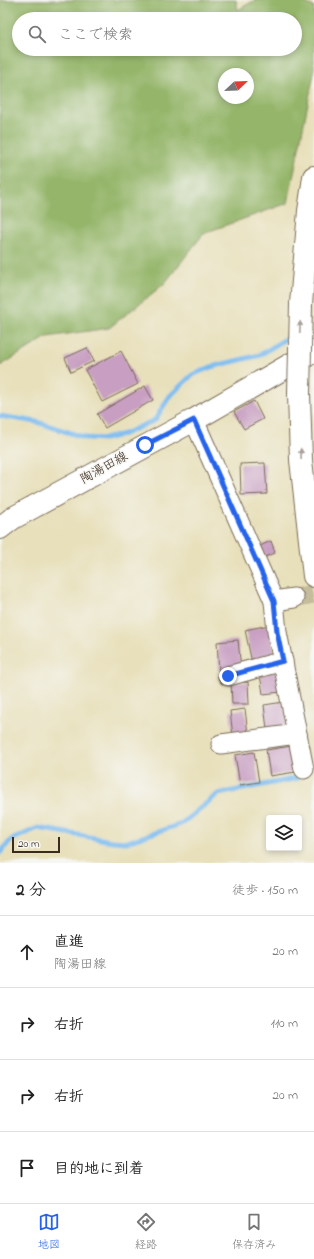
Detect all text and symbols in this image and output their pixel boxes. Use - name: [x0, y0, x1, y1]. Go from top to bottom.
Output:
- search box: [12, 12, 302, 56]
- icon: search: [26, 23, 48, 45]
- text: ここで検索: [58, 24, 133, 46]
- north arrow: [218, 68, 254, 104]
- one-way arrow: [297, 321, 304, 333]
- route start: [136, 436, 154, 454]
- street label: 陶湯田線: [77, 447, 132, 489]
- one-way arrow: [297, 448, 304, 460]
- route end: [219, 667, 237, 685]
- map controls: [266, 815, 302, 851]
- button: layers: [266, 815, 302, 851]
- scale bar: [12, 835, 60, 854]
- text: 20 m: [18, 836, 40, 852]
- text: 2 分: [16, 878, 46, 903]
- text: 徒歩 · 150 m: [232, 881, 298, 900]
- text: 直進: [54, 931, 84, 953]
- icon: ahead: [16, 941, 38, 963]
- text: 20 m: [273, 942, 298, 961]
- text: 陶湯田線: [54, 955, 106, 974]
- icon: right: [16, 1013, 38, 1035]
- text: 右折: [54, 1014, 84, 1036]
- text: 110 m: [271, 1014, 298, 1033]
- icon: right: [16, 1085, 38, 1107]
- text: 右折: [54, 1086, 84, 1108]
- text: 20 m: [273, 1086, 298, 1105]
- icon: arrive: [16, 1157, 38, 1179]
- text: 目的地に到着: [54, 1158, 144, 1180]
- tab: 地図: [38, 1211, 60, 1253]
- tab: 経路: [135, 1211, 157, 1253]
- tab: 保存済み: [232, 1211, 276, 1253]

